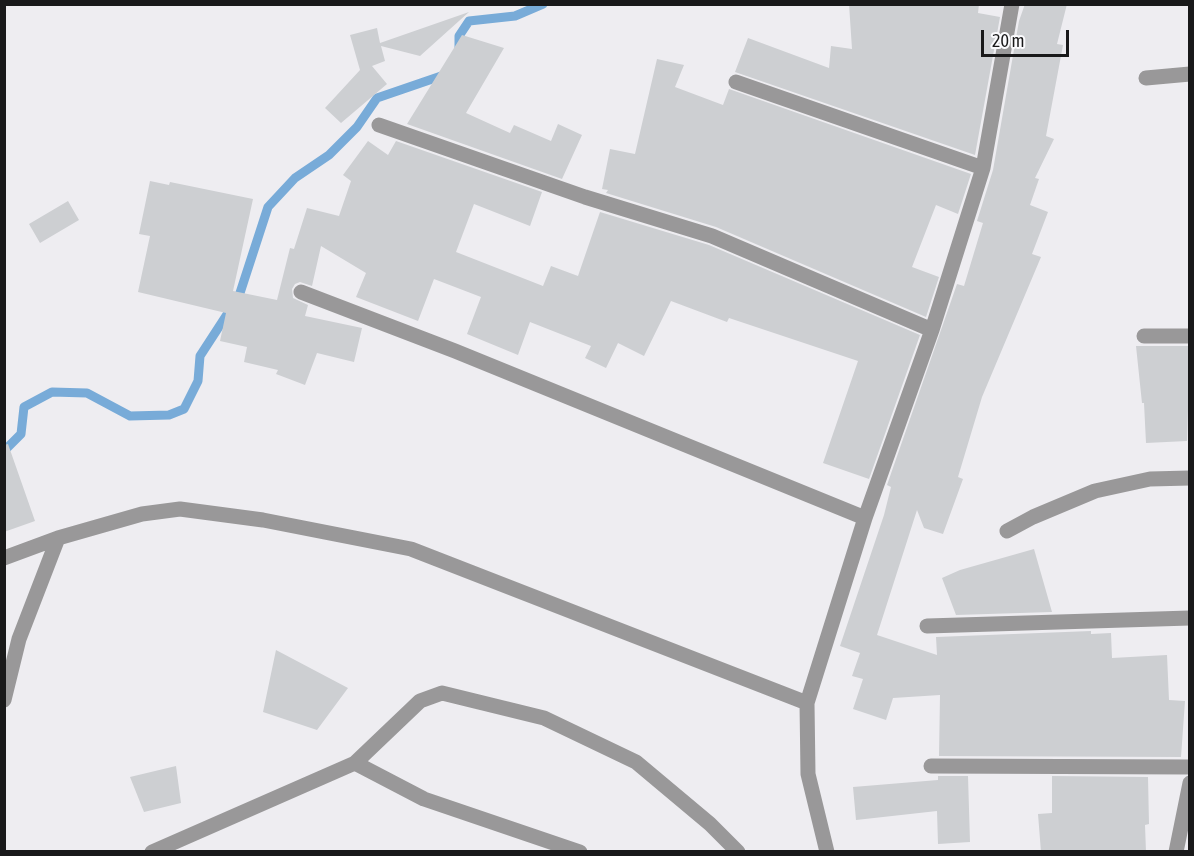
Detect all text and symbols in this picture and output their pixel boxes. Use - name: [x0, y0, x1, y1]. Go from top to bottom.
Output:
- scale bar: [984, 18, 1072, 56]
- text: 20 m: [992, 30, 1024, 51]

